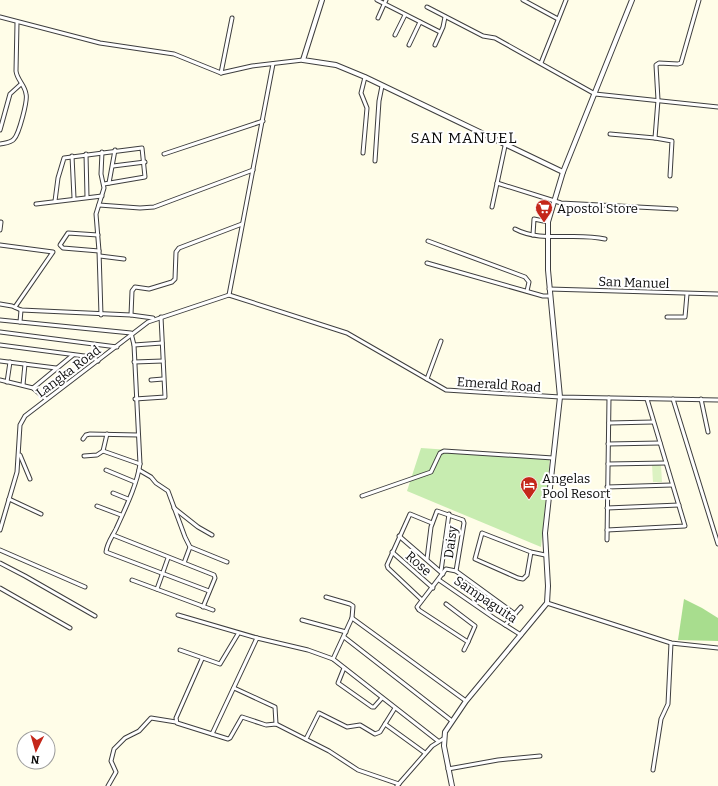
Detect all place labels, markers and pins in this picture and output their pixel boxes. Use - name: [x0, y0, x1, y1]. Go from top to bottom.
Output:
- supermarket icon: Apostol Store: [534, 198, 554, 223]
- place label: Apostol Store: [557, 201, 638, 216]
- place label: Angelas Pool Resort: [542, 471, 611, 501]
- hotel icon: Angelas Pool Resort: [519, 475, 539, 500]

